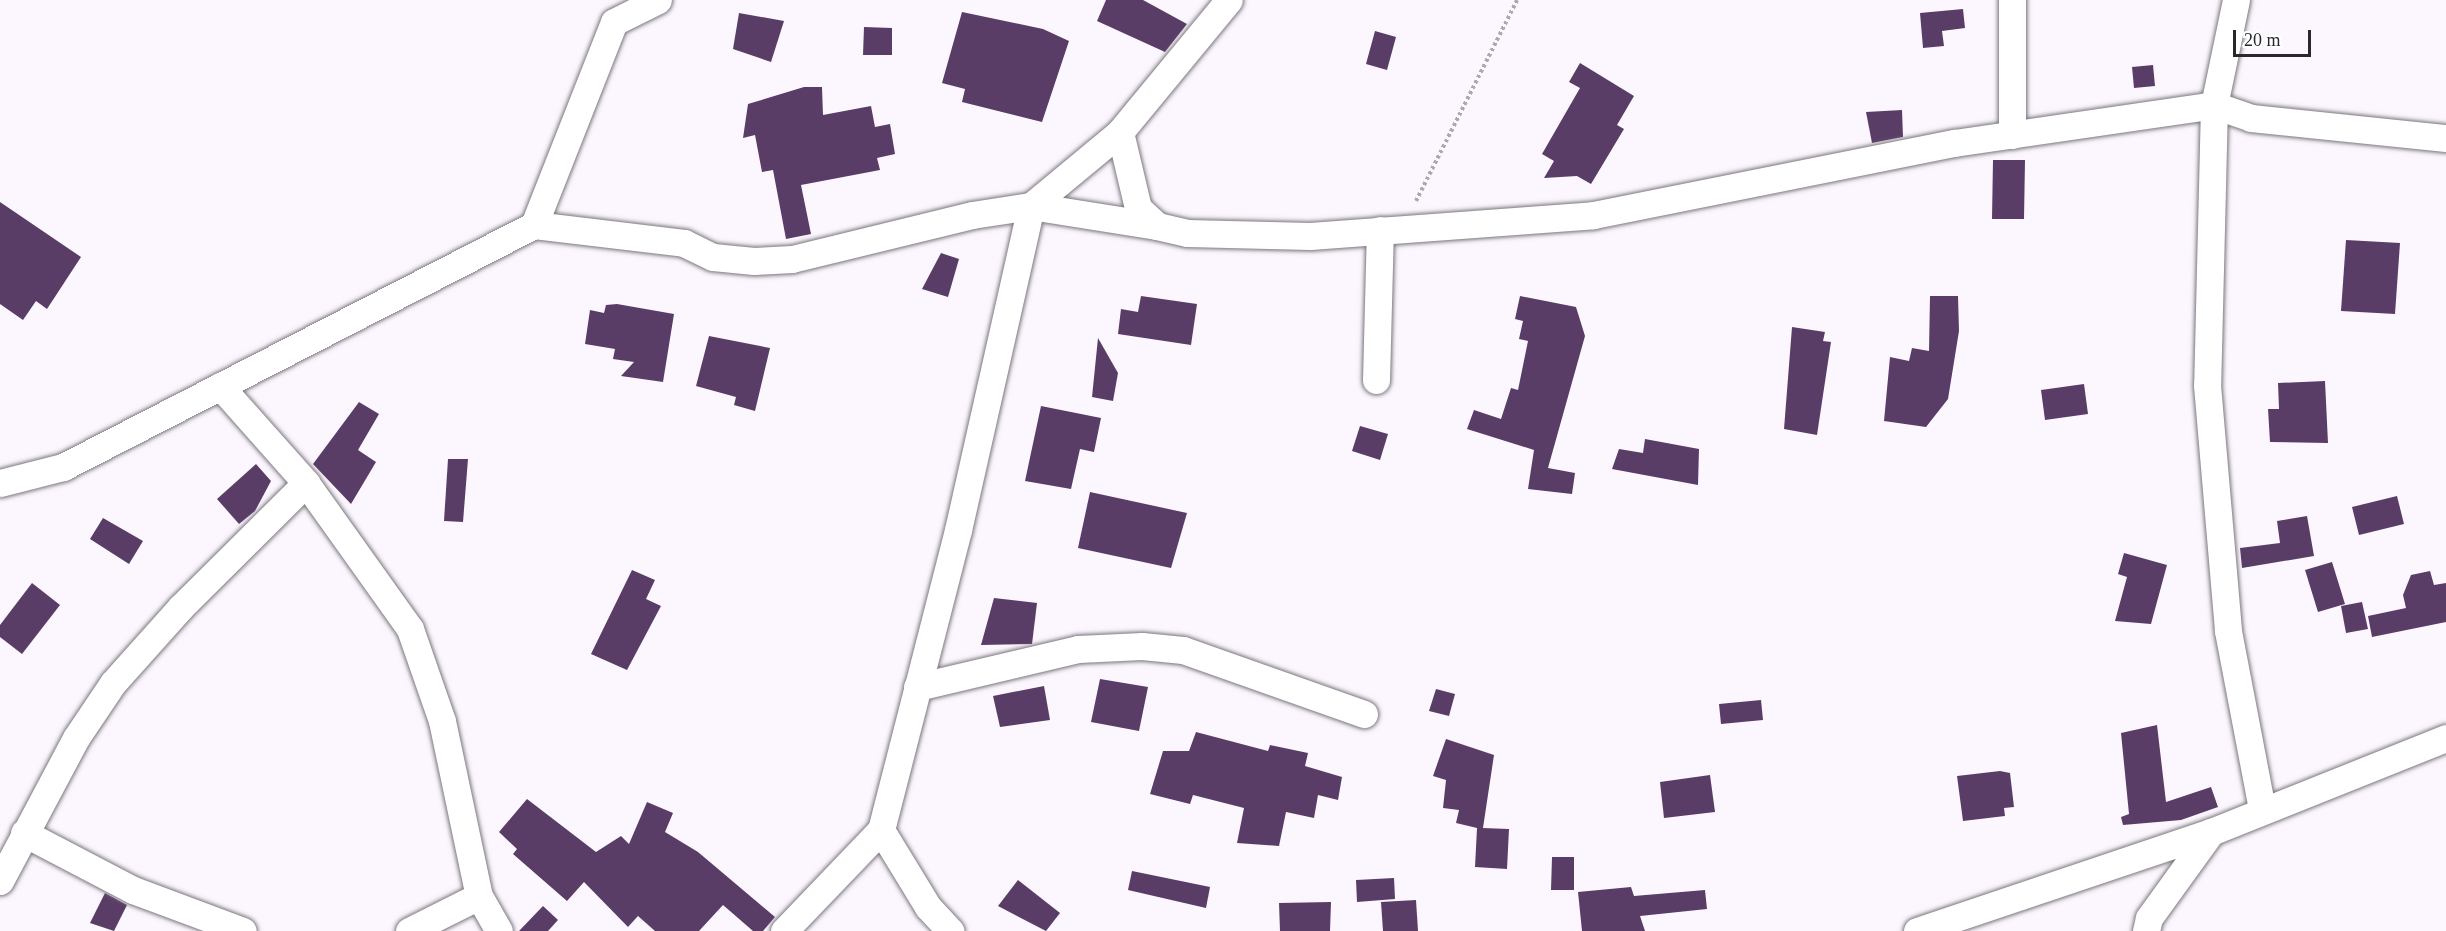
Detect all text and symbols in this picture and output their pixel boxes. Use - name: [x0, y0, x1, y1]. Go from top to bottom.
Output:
- scale bar: [2236, 18, 2314, 56]
- text: 20 m: [2244, 30, 2281, 50]

